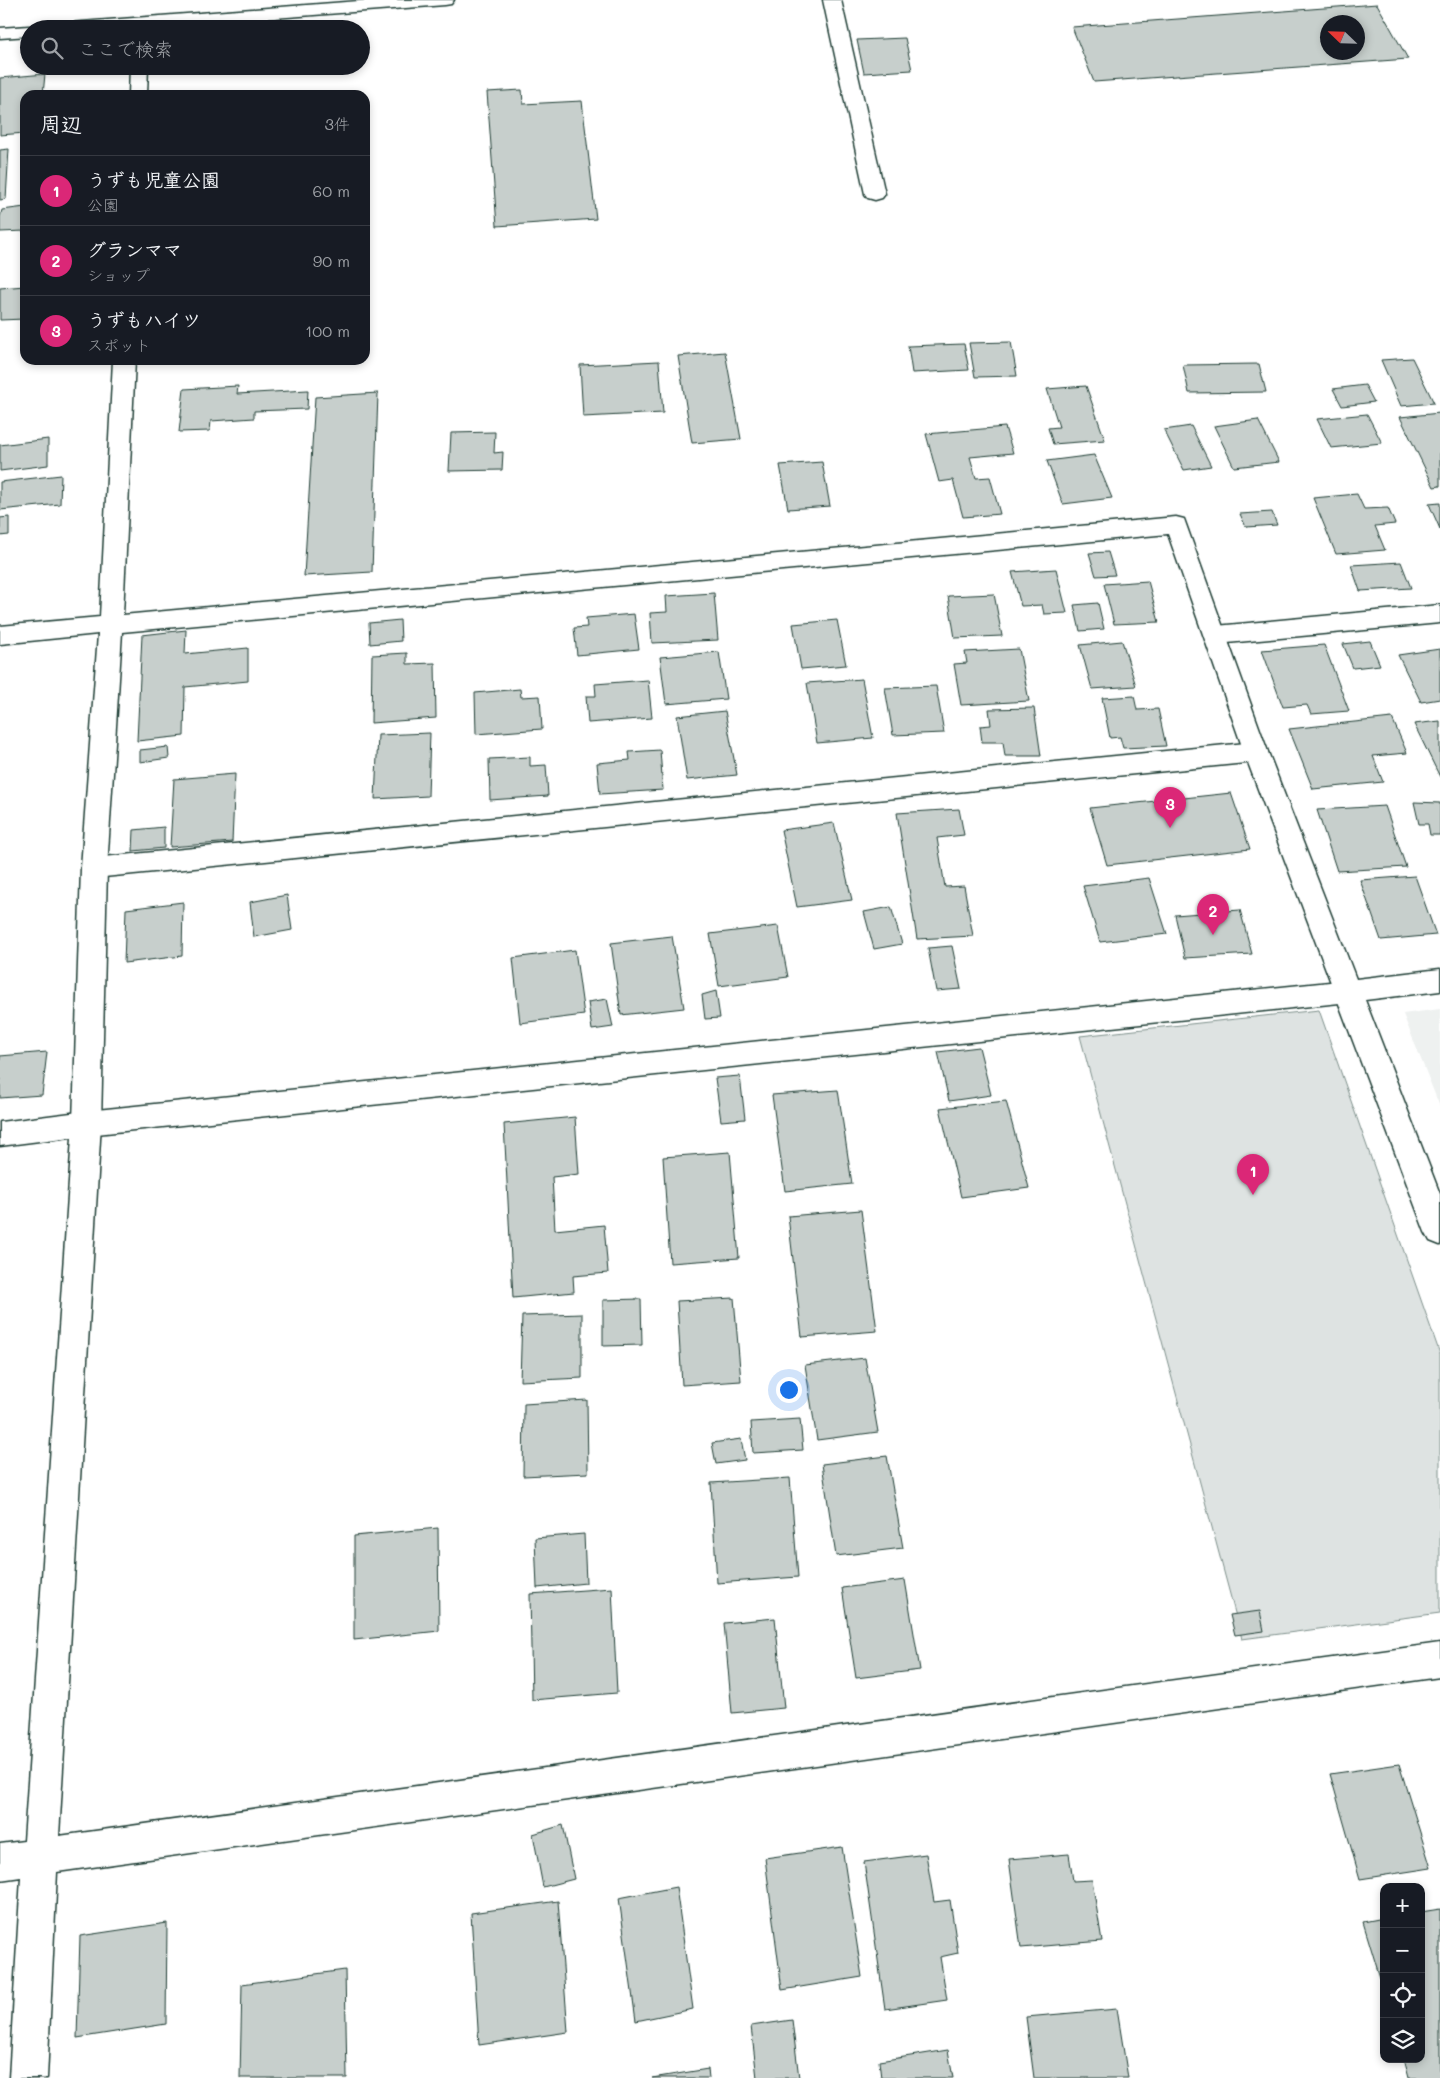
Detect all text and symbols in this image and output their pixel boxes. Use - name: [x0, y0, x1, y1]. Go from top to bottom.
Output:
- north arrow: [1320, 15, 1365, 60]
- search box: [20, 20, 370, 75]
- icon: search: [38, 34, 66, 62]
- text: ここで検索: [78, 36, 173, 61]
- text: 周辺: [40, 110, 82, 137]
- text: 3件: [325, 113, 350, 134]
- text: うずも児童公園: [87, 167, 220, 192]
- text: 1: [52, 180, 60, 201]
- text: 60 m: [313, 180, 350, 201]
- text: 公園: [87, 194, 119, 215]
- text: グランママ: [87, 237, 182, 262]
- text: 2: [52, 250, 60, 271]
- text: 90 m: [313, 250, 350, 271]
- text: ショップ: [87, 264, 150, 285]
- text: うずもハイツ: [87, 307, 201, 332]
- text: 3: [51, 320, 61, 341]
- text: 100 m: [305, 320, 350, 341]
- text: スポット: [87, 334, 151, 355]
- pin: 3: [1154, 787, 1186, 828]
- pin: 2: [1197, 894, 1229, 935]
- pin: 1: [1237, 1154, 1269, 1195]
- your location: [776, 1377, 802, 1403]
- map controls: [1380, 1883, 1425, 2063]
- button: +: [1380, 1883, 1425, 1928]
- button: −: [1380, 1928, 1425, 1973]
- button: locate: [1380, 1973, 1425, 2018]
- button: layers: [1380, 2018, 1425, 2063]

